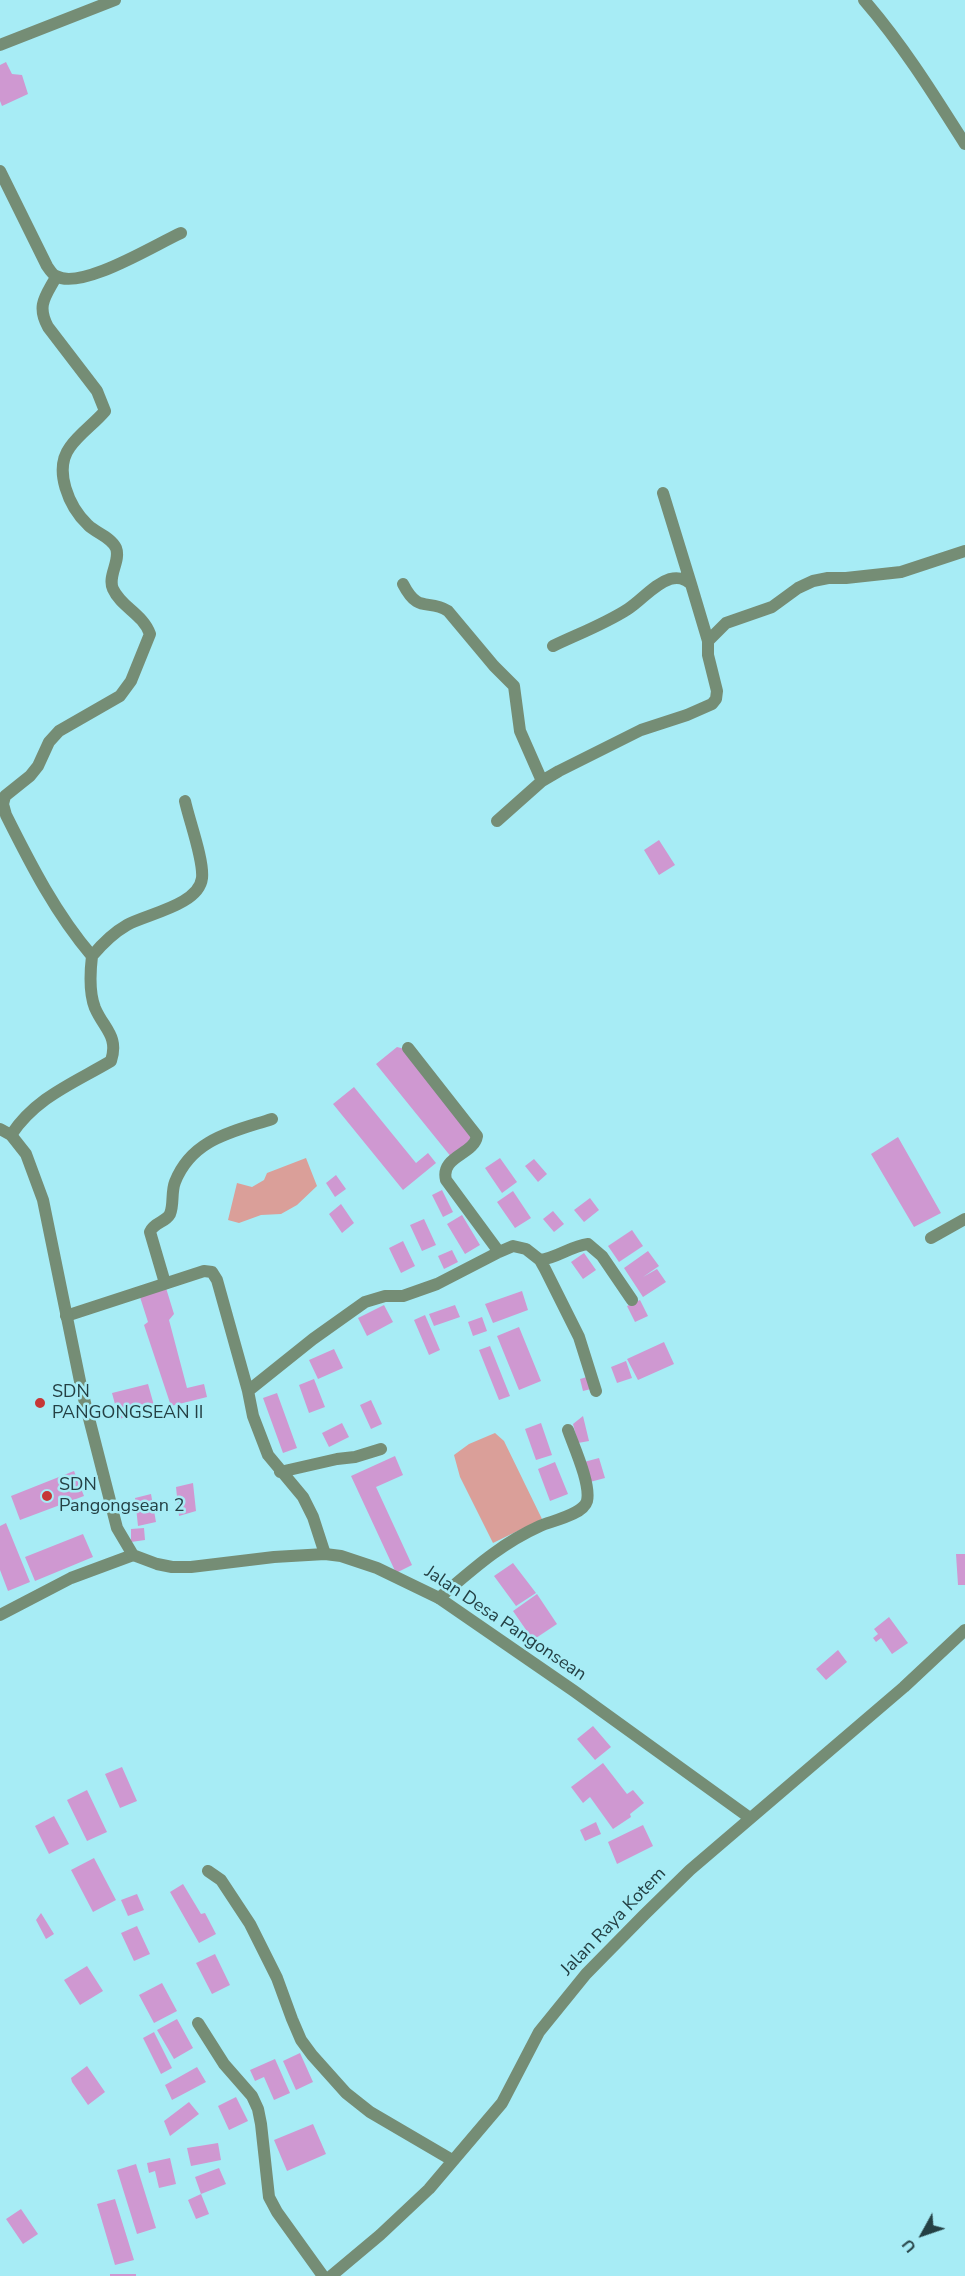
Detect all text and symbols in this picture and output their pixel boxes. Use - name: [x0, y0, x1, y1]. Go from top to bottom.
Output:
- place label: SDN PANGONGSEAN II: [52, 1382, 203, 1424]
- marker: SDN PANGONGSEAN II: [33, 1396, 47, 1410]
- place label: SDN Pangongsean 2: [59, 1475, 184, 1518]
- marker: SDN Pangongsean 2: [40, 1489, 54, 1503]
- street label: Jalan Desa Pangonsean: [420, 1562, 590, 1686]
- street label: Jalan Raya Kotem: [557, 1863, 671, 1981]
- north arrow: [893, 2204, 953, 2264]
- text: U: [897, 2234, 921, 2257]

